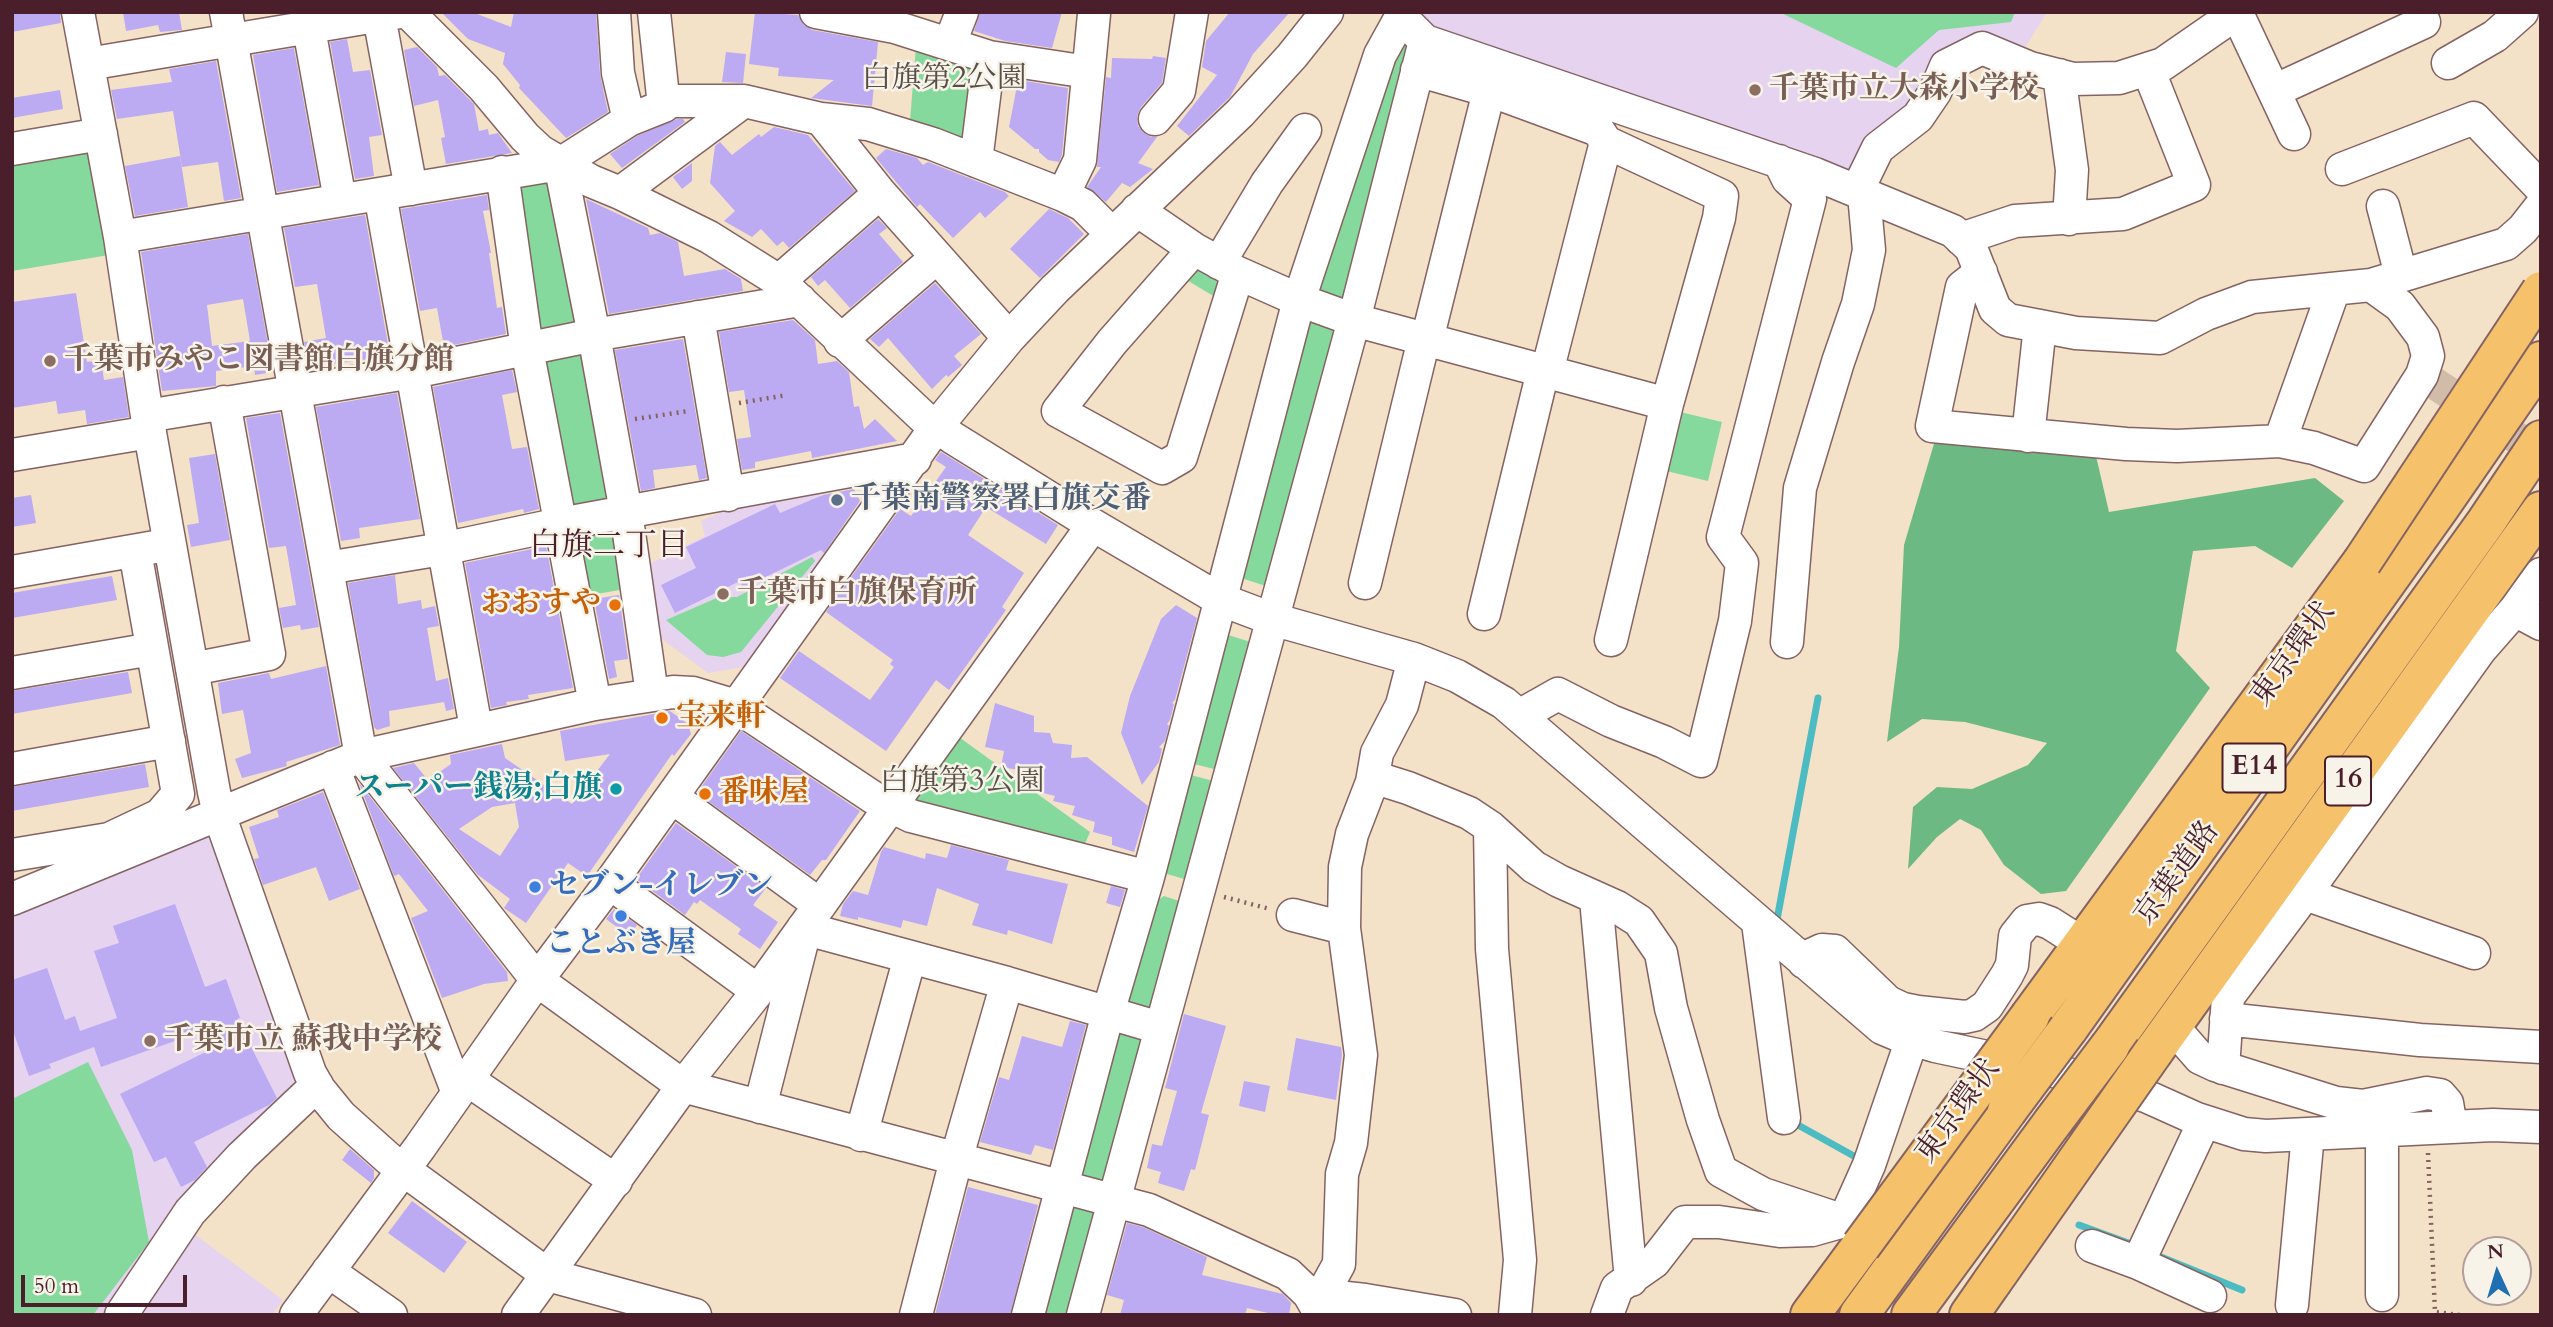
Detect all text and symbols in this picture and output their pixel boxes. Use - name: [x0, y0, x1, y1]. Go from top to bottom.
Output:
- park label: 白旗第2公園: [861, 62, 1027, 98]
- place label: 千葉市立大森小学校: [1769, 72, 2039, 108]
- marker: 千葉市立大森小学校: [1747, 82, 1763, 98]
- place label: 千葉市みやこ図書館白旗分館: [64, 343, 454, 379]
- marker: 千葉市みやこ図書館白旗分館: [42, 353, 58, 369]
- place label: 千葉南警察署白旗交番: [851, 482, 1151, 518]
- marker: 千葉南警察署白旗交番: [829, 492, 845, 508]
- district label: 白旗二丁目: [529, 529, 689, 567]
- place label: 千葉市白旗保育所: [737, 576, 977, 612]
- marker: 千葉市白旗保育所: [715, 586, 731, 602]
- place label: おおすや: [481, 587, 601, 623]
- street label: 東京環状: [2244, 596, 2344, 714]
- marker: おおすや: [607, 597, 623, 613]
- place label: 宝来軒: [676, 700, 766, 736]
- marker: 宝来軒: [654, 710, 670, 726]
- road number: E14: [2222, 744, 2286, 792]
- road number: 16: [2325, 756, 2371, 806]
- park label: 白旗第3公園: [879, 765, 1045, 801]
- place label: スーパー銭湯;白旗: [355, 771, 602, 807]
- place label: 番味屋: [719, 776, 809, 812]
- marker: スーパー銭湯;白旗: [608, 781, 624, 797]
- marker: 番味屋: [697, 786, 713, 802]
- street label: 京葉道路: [2128, 815, 2228, 933]
- place label: セブン-イレブン: [549, 869, 773, 905]
- marker: セブン-イレブン: [527, 879, 543, 895]
- marker: ことぶき屋: [613, 908, 629, 924]
- place label: ことぶき屋: [546, 927, 696, 963]
- place label: 千葉市立 蘇我中学校: [164, 1023, 442, 1059]
- marker: 千葉市立 蘇我中学校: [142, 1033, 158, 1049]
- street label: 東京環状: [1909, 1053, 2009, 1171]
- north arrow: [2462, 1236, 2532, 1306]
- text: N: [2487, 1239, 2505, 1266]
- scale bar: [24, 1260, 191, 1304]
- text: 50 m: [34, 1272, 79, 1301]

